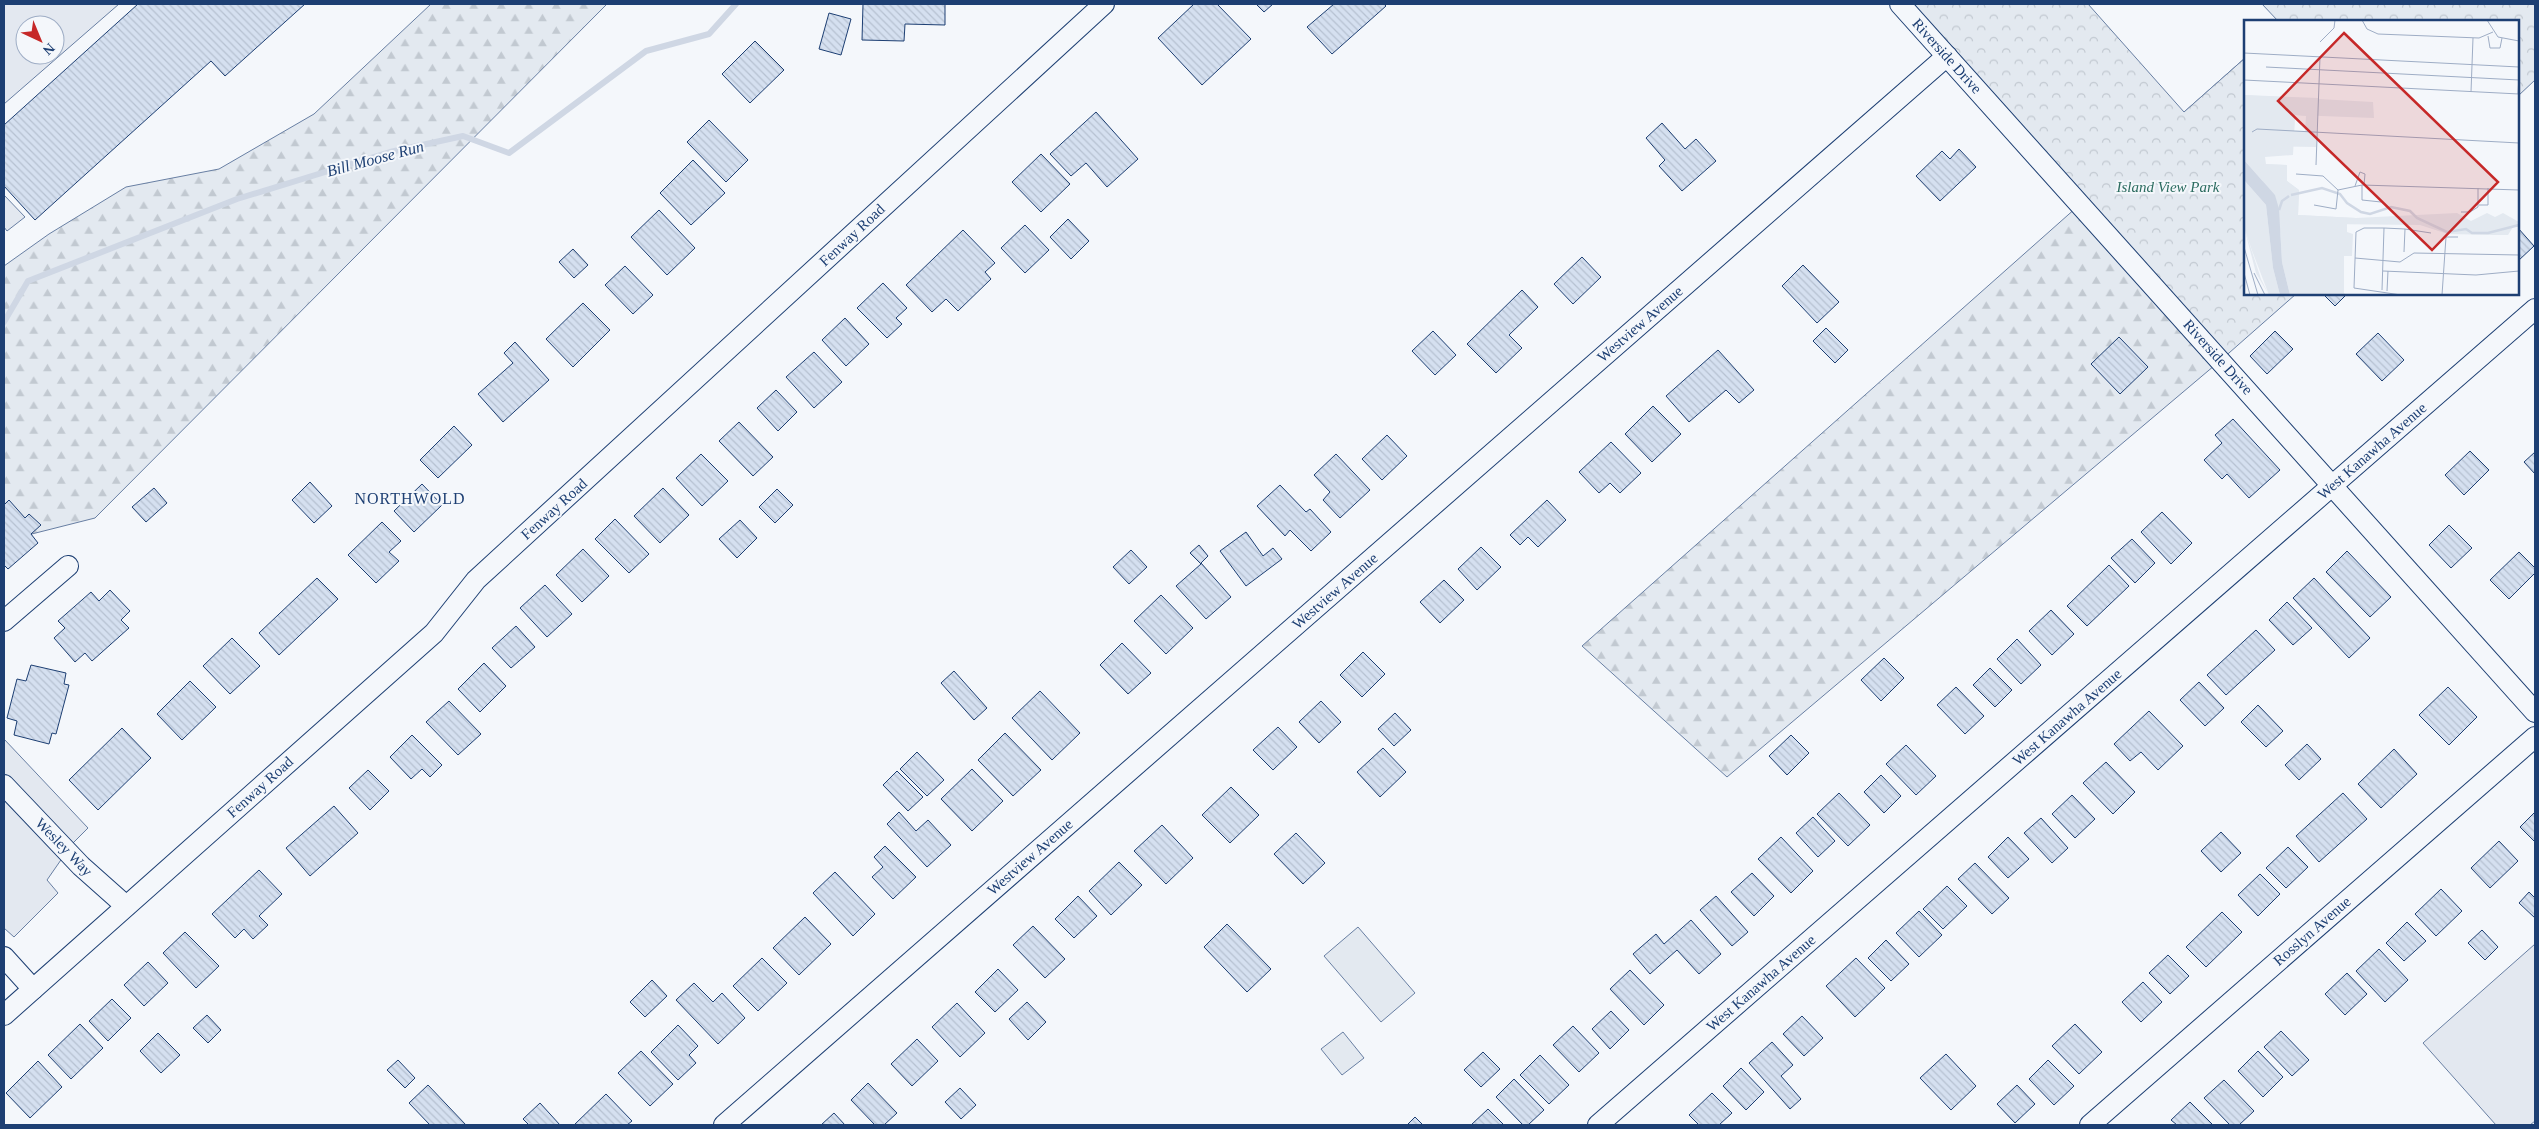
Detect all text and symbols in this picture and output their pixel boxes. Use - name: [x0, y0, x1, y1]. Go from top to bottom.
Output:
- north arrow: [15, 15, 65, 65]
- street label: Riverside Drive: [1909, 15, 1985, 97]
- inset map: [2244, 20, 2519, 295]
- text: N: [40, 40, 58, 58]
- water label: Bill Moose Run: [325, 137, 425, 180]
- park label: Island View Park: [2115, 179, 2220, 195]
- street label: Fenway Road: [816, 201, 888, 269]
- street label: Westview Avenue: [1594, 283, 1686, 365]
- street label: Riverside Drive: [2180, 316, 2256, 398]
- street label: West Kanawha Avenue: [2314, 399, 2430, 502]
- street label: Fenway Road: [518, 475, 591, 543]
- district label: NORTHWOLD: [354, 490, 466, 507]
- street label: Westview Avenue: [1289, 550, 1381, 632]
- street label: West Kanawha Avenue: [2009, 665, 2125, 768]
- street label: Fenway Road: [224, 753, 297, 821]
- street label: Wesley Way: [32, 815, 96, 880]
- street label: Westview Avenue: [984, 816, 1076, 898]
- street label: Rosslyn Avenue: [2270, 893, 2354, 969]
- street label: West Kanawha Avenue: [1703, 931, 1819, 1034]

